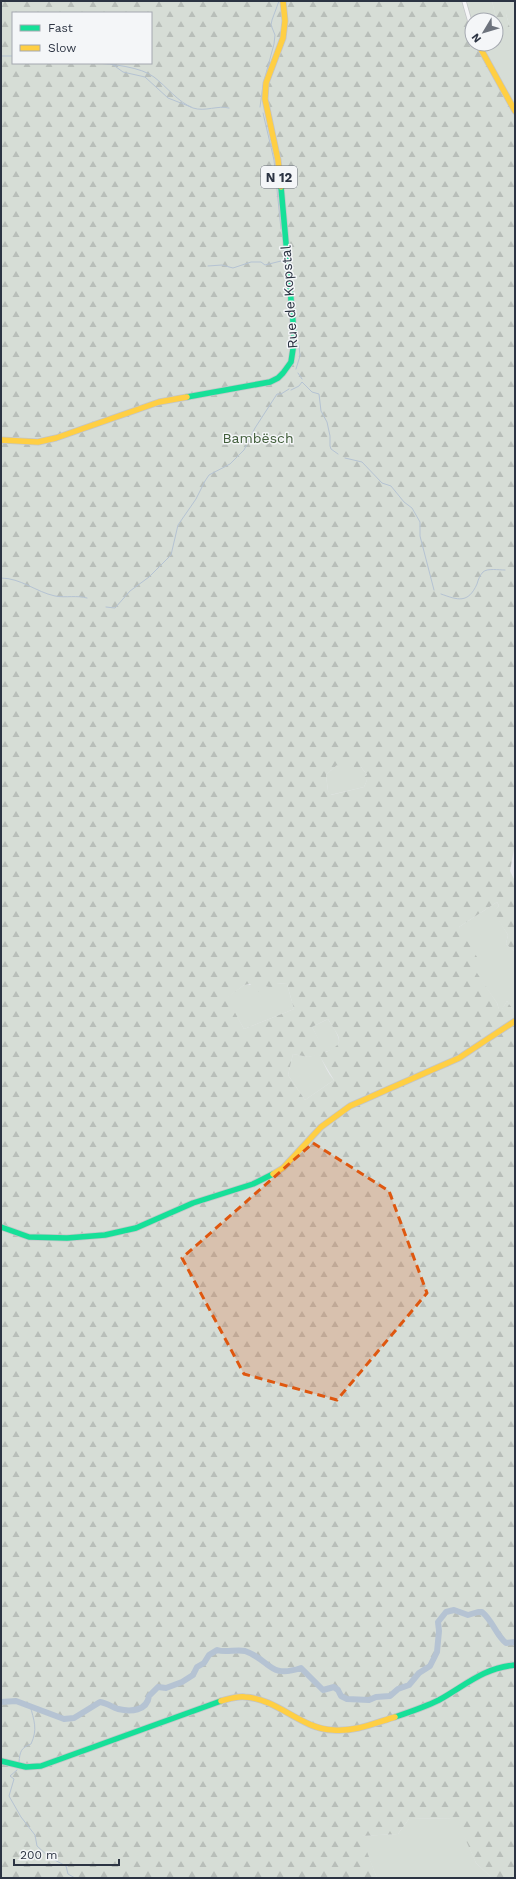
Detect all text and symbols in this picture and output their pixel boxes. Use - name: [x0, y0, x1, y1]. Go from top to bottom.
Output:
- legend: [12, 12, 152, 64]
- north arrow: [464, 12, 504, 52]
- text: Fast: [48, 21, 73, 35]
- text: N: [469, 31, 484, 45]
- text: Slow: [48, 41, 76, 55]
- road number: N 12: [261, 166, 297, 188]
- street label: Rue de Kopstal: [277, 244, 301, 349]
- park label: Bambësch: [222, 430, 294, 446]
- scale bar: [14, 1841, 119, 1867]
- text: 200 m: [20, 1848, 57, 1862]

